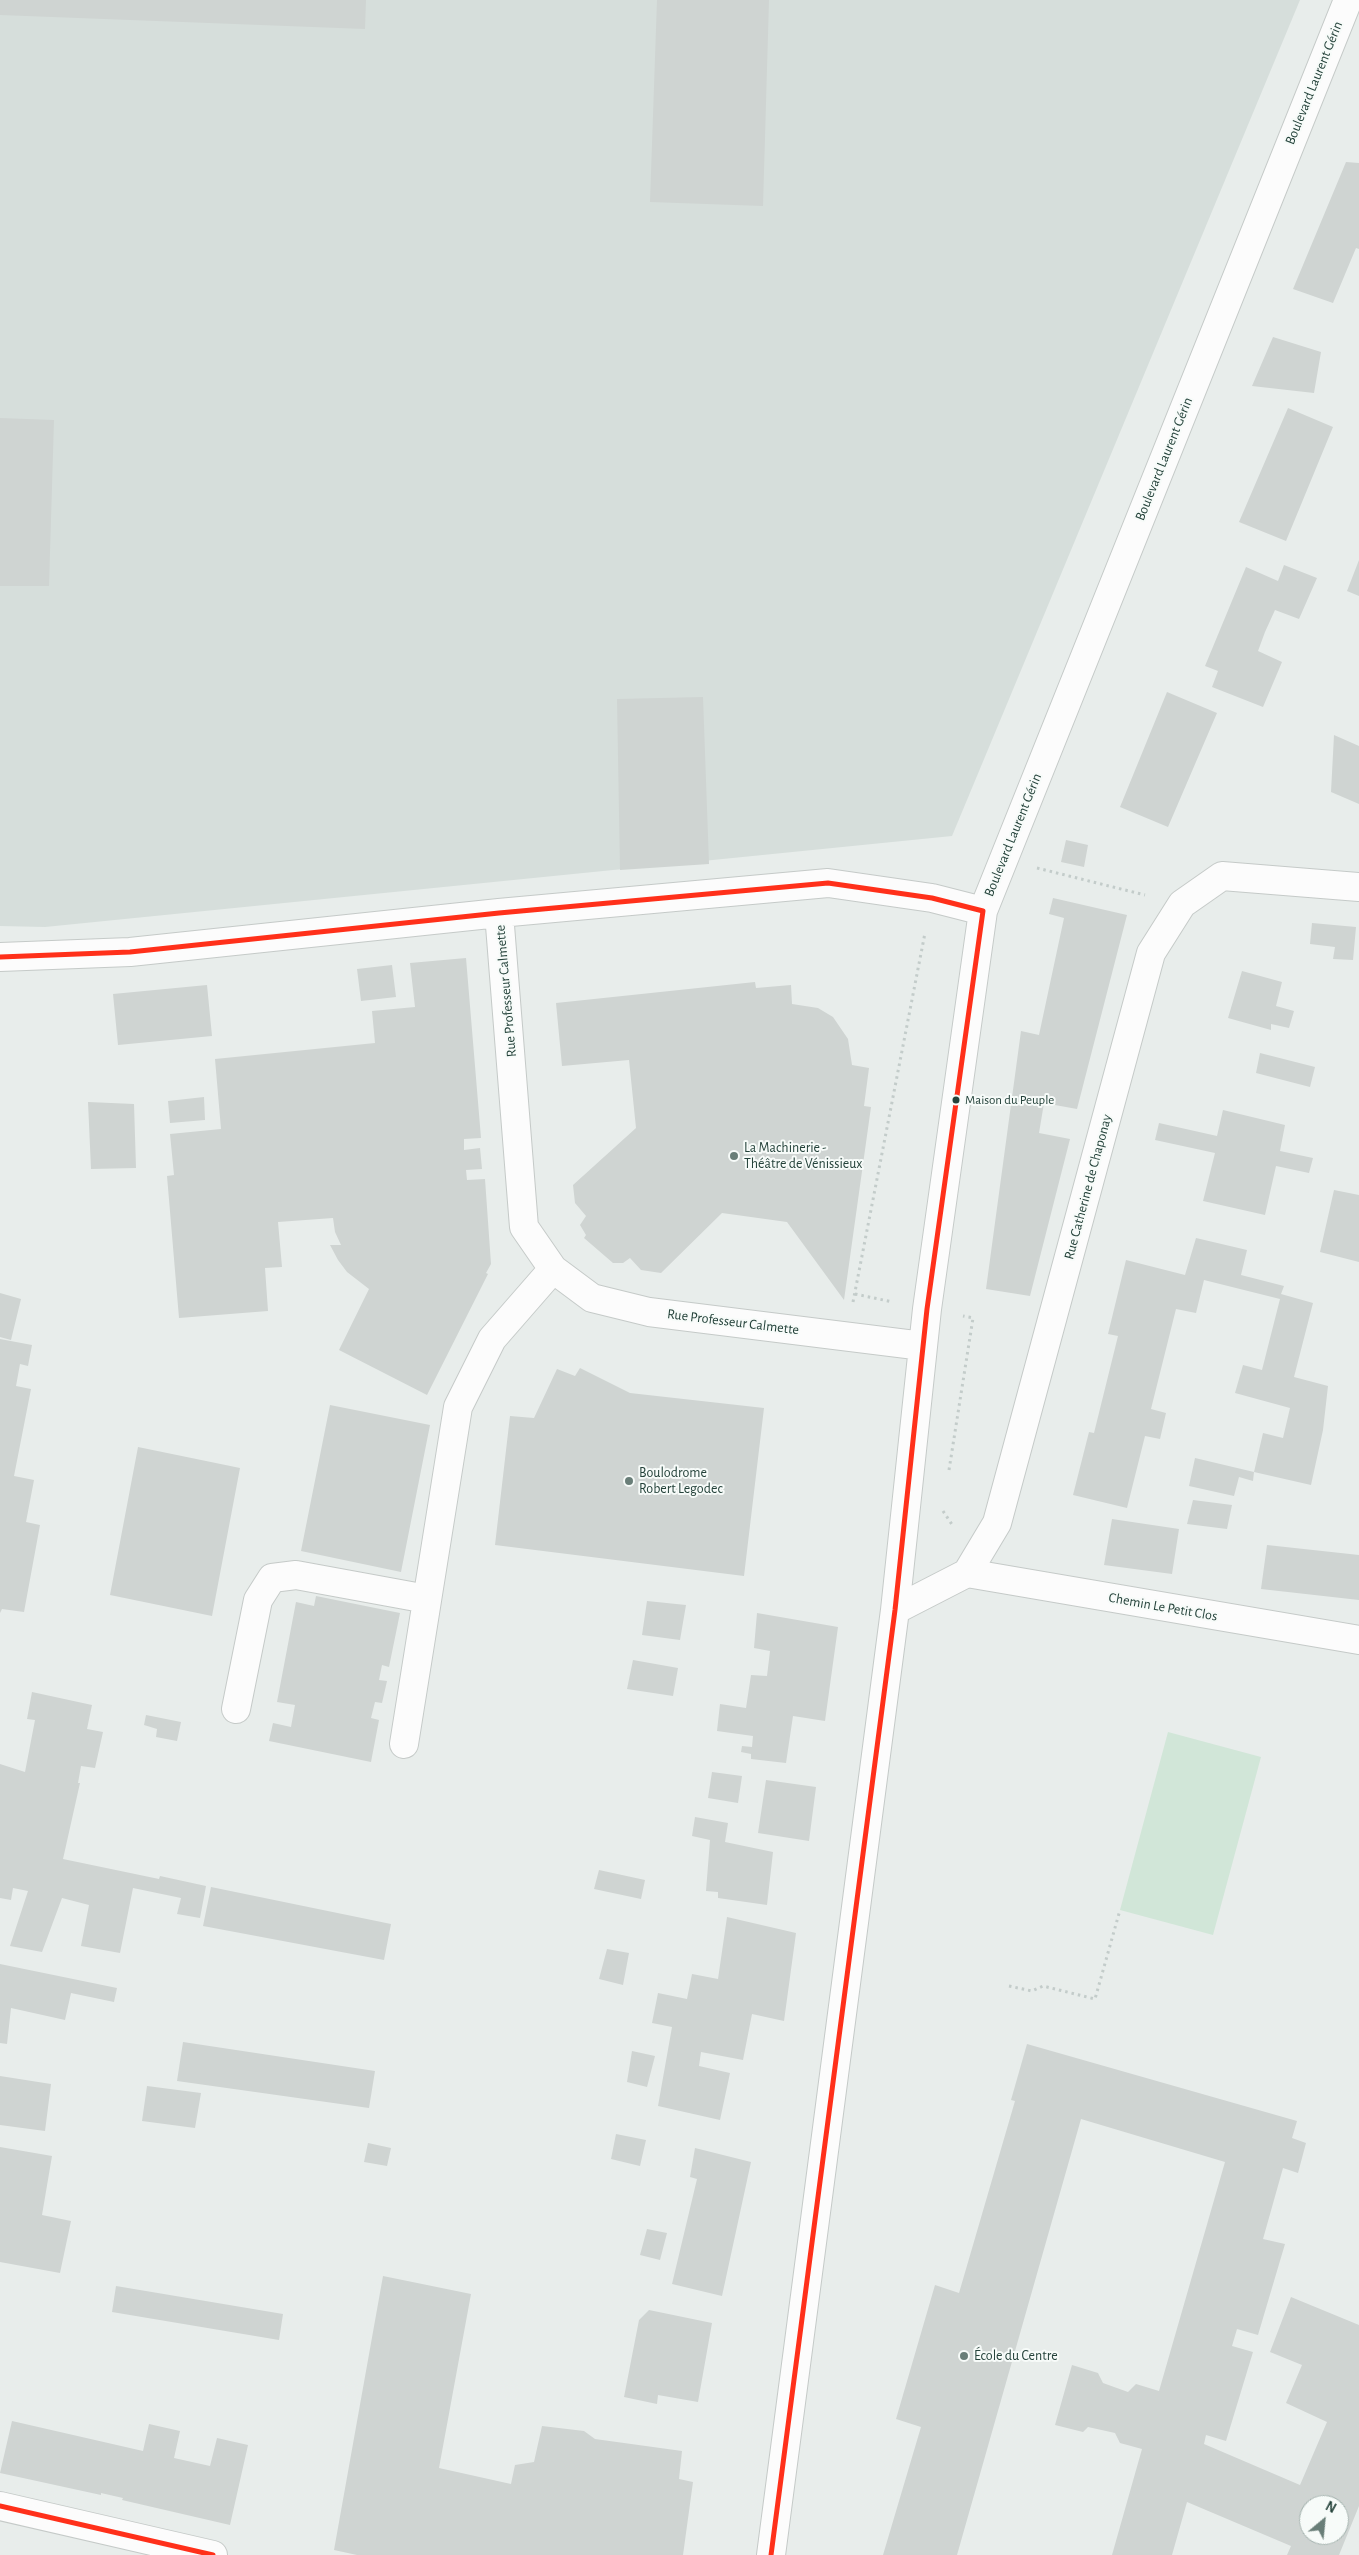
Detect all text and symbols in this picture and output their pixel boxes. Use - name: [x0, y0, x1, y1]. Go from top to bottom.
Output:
- street label: Boulevard Laurent Gérin: [1282, 19, 1346, 147]
- street label: Boulevard Laurent Gérin: [1132, 395, 1196, 523]
- street label: Boulevard Laurent Gérin: [981, 771, 1045, 899]
- street label: Rue Professeur Calmette: [492, 924, 520, 1058]
- place label: Maison du Peuple: [965, 1092, 1054, 1108]
- marker: Maison du Peuple: [951, 1095, 961, 1105]
- street label: Rue Catherine de Chaponay: [1061, 1113, 1115, 1261]
- place label: La Machinerie - Théâtre de Vénissieux: [744, 1140, 862, 1172]
- marker: La Machinerie - Théâtre de Vénissieux: [728, 1150, 740, 1162]
- street label: Rue Professeur Calmette: [666, 1306, 800, 1338]
- place label: Boulodrome Robert Legodec: [639, 1465, 723, 1498]
- marker: Boulodrome Robert Legodec: [623, 1475, 635, 1487]
- street label: Chemin Le Petit Clos: [1107, 1589, 1219, 1625]
- place label: École du Centre: [974, 2348, 1058, 2364]
- marker: École du Centre: [958, 2350, 970, 2362]
- north arrow: [1299, 2495, 1349, 2545]
- text: N: [1323, 2499, 1338, 2516]

